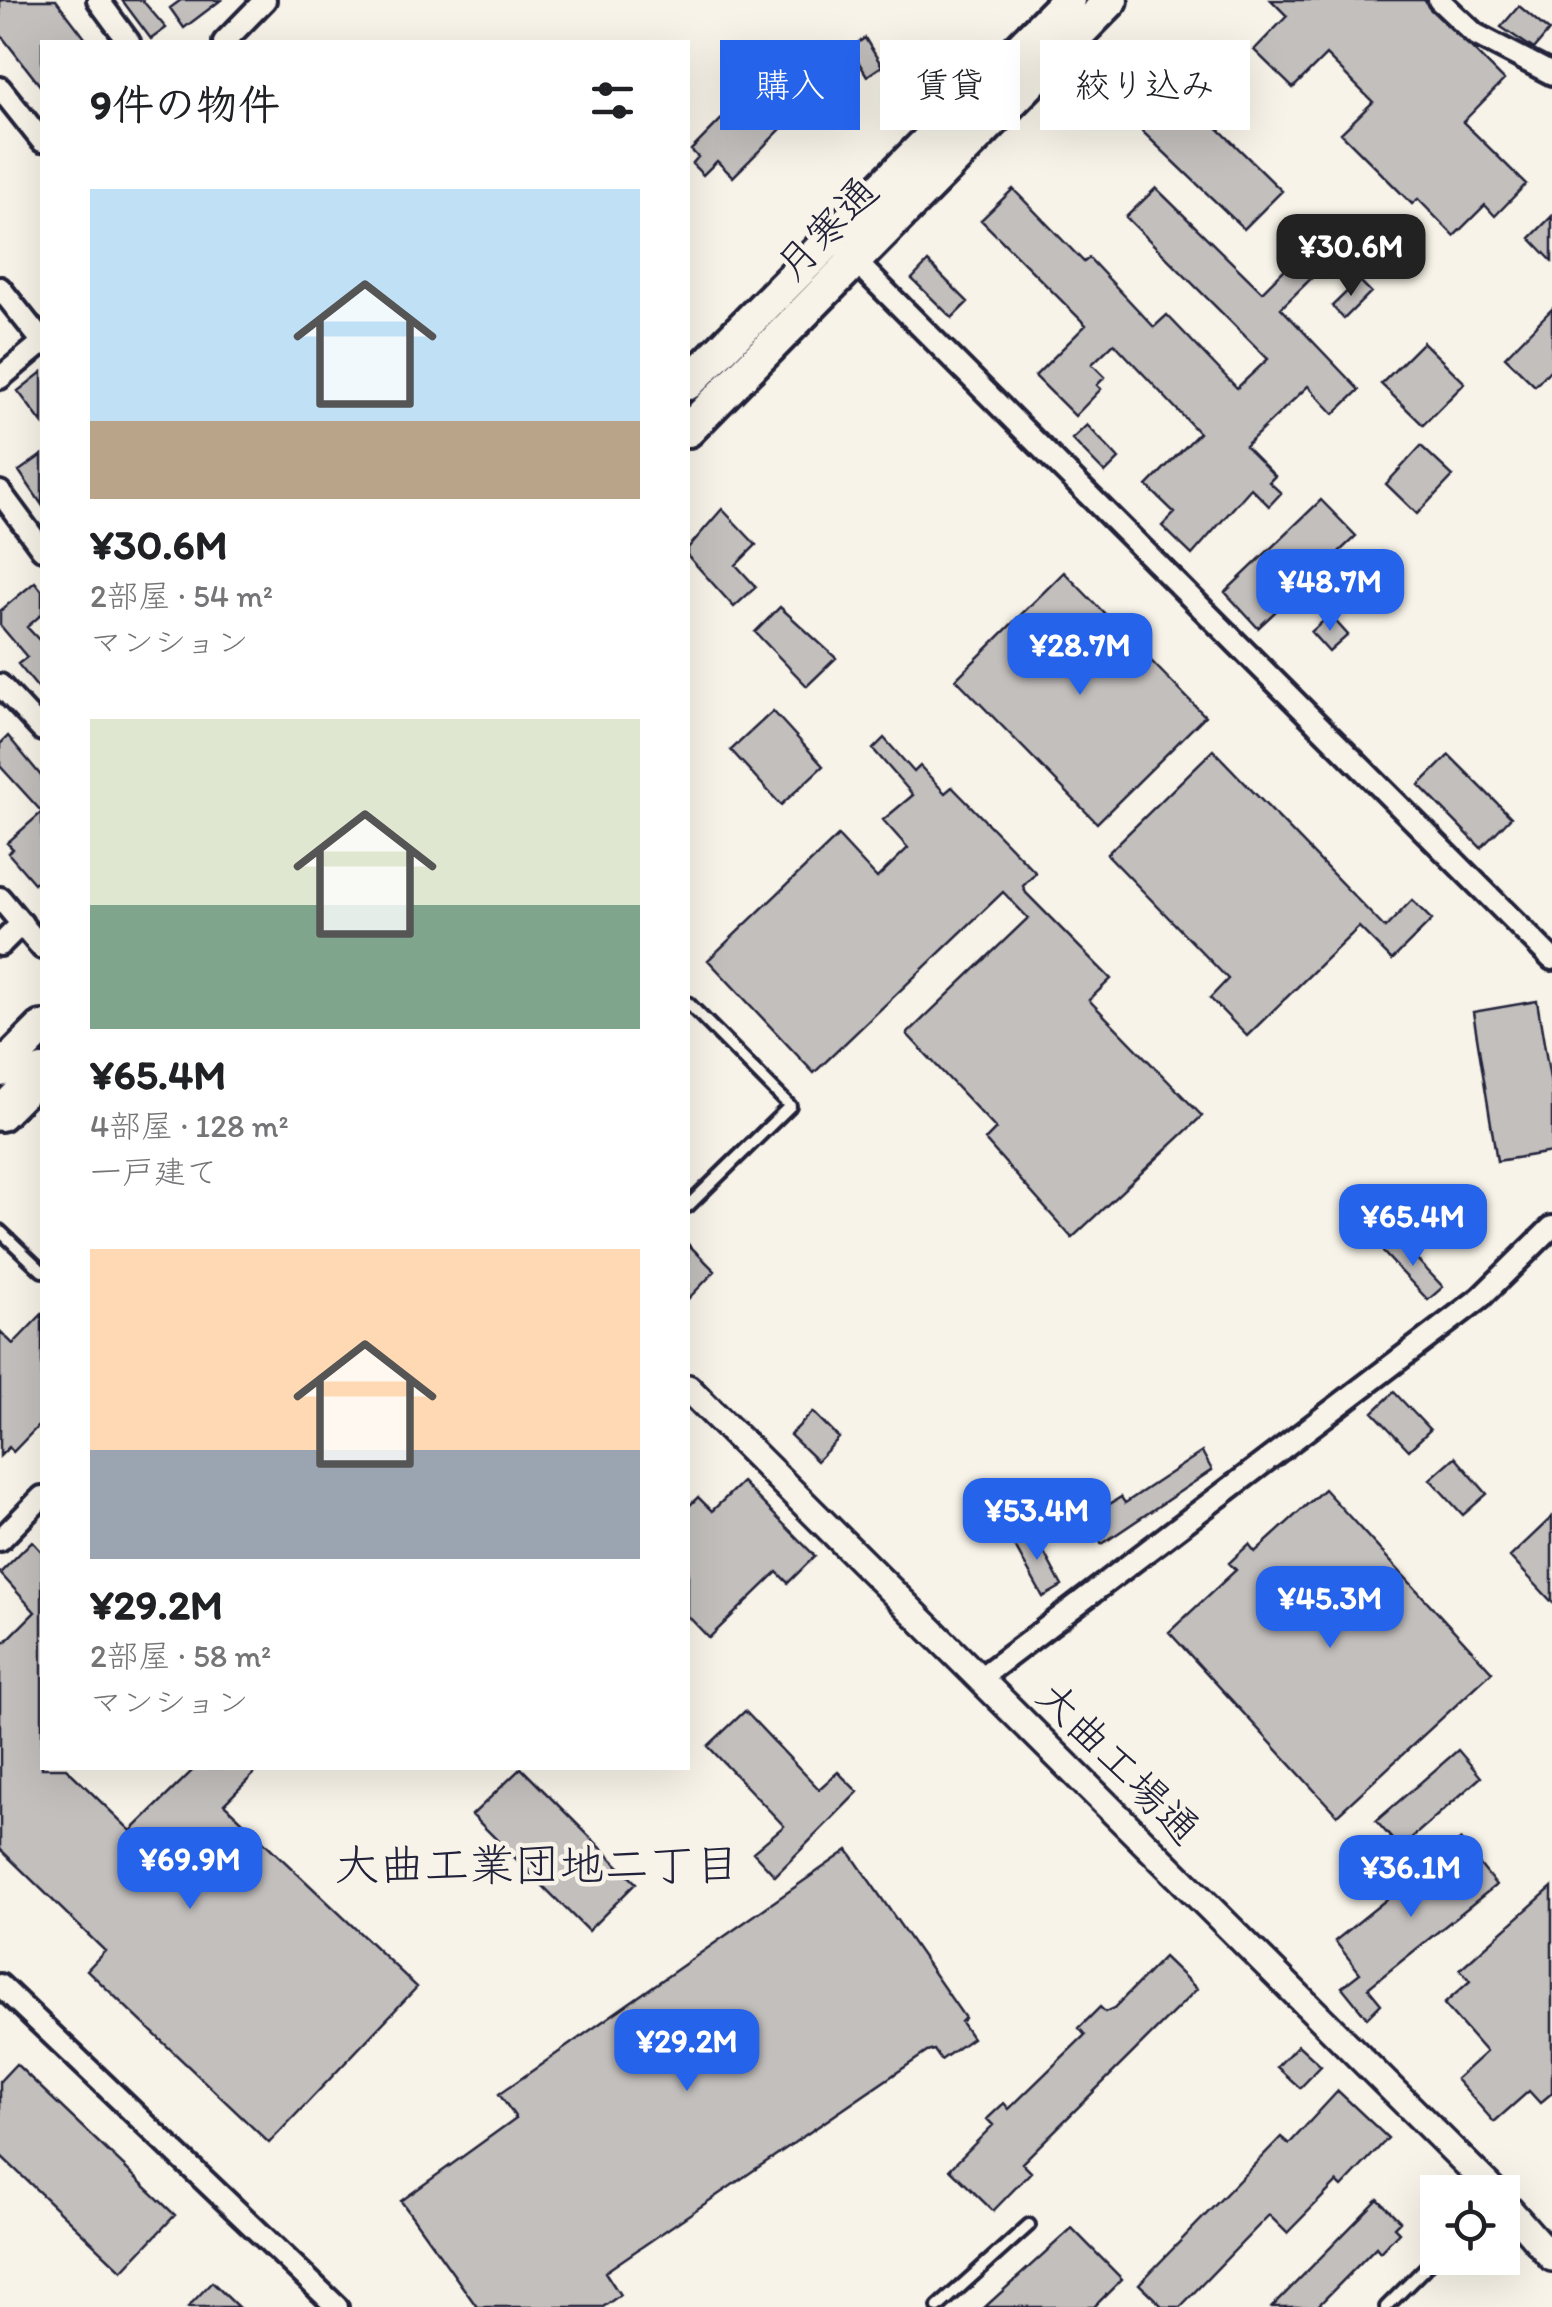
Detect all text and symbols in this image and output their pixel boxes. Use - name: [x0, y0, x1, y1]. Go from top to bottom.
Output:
- chip: 購入: [720, 40, 860, 130]
- chip: 賃貸: [880, 40, 1020, 130]
- chip: 絞り込み: [1040, 40, 1250, 130]
- icon: filters: [585, 73, 640, 128]
- text: 9件の物件: [90, 79, 280, 130]
- street label: 月寒通: [764, 165, 888, 291]
- pin: ¥30.6M: [1270, 214, 1432, 299]
- text: ¥30.6M: [1298, 227, 1404, 265]
- icon: home: [275, 254, 455, 434]
- text: ¥30.6M: [90, 519, 228, 570]
- pin: ¥48.7M: [1249, 549, 1411, 634]
- text: ¥48.7M: [1278, 562, 1382, 600]
- text: 2部屋 · 54 m²: [90, 577, 273, 615]
- pin: ¥28.7M: [999, 613, 1161, 698]
- text: マンション: [90, 623, 249, 661]
- text: ¥28.7M: [1029, 626, 1131, 664]
- icon: home: [275, 784, 455, 964]
- text: ¥65.4M: [90, 1049, 226, 1100]
- text: 4部屋 · 128 m²: [90, 1107, 289, 1145]
- text: 一戸建て: [90, 1153, 218, 1191]
- pin: ¥65.4M: [1332, 1184, 1494, 1269]
- text: ¥65.4M: [1361, 1197, 1465, 1235]
- icon: home: [275, 1314, 455, 1494]
- pin: ¥53.4M: [956, 1478, 1118, 1563]
- text: ¥53.4M: [985, 1491, 1089, 1529]
- pin: ¥45.3M: [1249, 1566, 1411, 1651]
- text: ¥29.2M: [90, 1579, 223, 1630]
- text: ¥45.3M: [1278, 1579, 1382, 1617]
- text: 2部屋 · 58 m²: [90, 1637, 271, 1675]
- street label: 大曲工場通: [1026, 1670, 1211, 1855]
- text: マンション: [90, 1683, 249, 1721]
- pin: ¥69.9M: [109, 1827, 271, 1912]
- pin: ¥36.1M: [1330, 1835, 1492, 1920]
- district label: 大曲工業団地二丁目: [334, 1837, 740, 1891]
- text: ¥69.9M: [139, 1840, 241, 1878]
- text: ¥36.1M: [1361, 1848, 1461, 1886]
- pin: ¥29.2M: [606, 2009, 768, 2094]
- text: ¥29.2M: [636, 2022, 738, 2060]
- map controls: [1420, 2175, 1520, 2275]
- button: locate: [1420, 2175, 1520, 2275]

